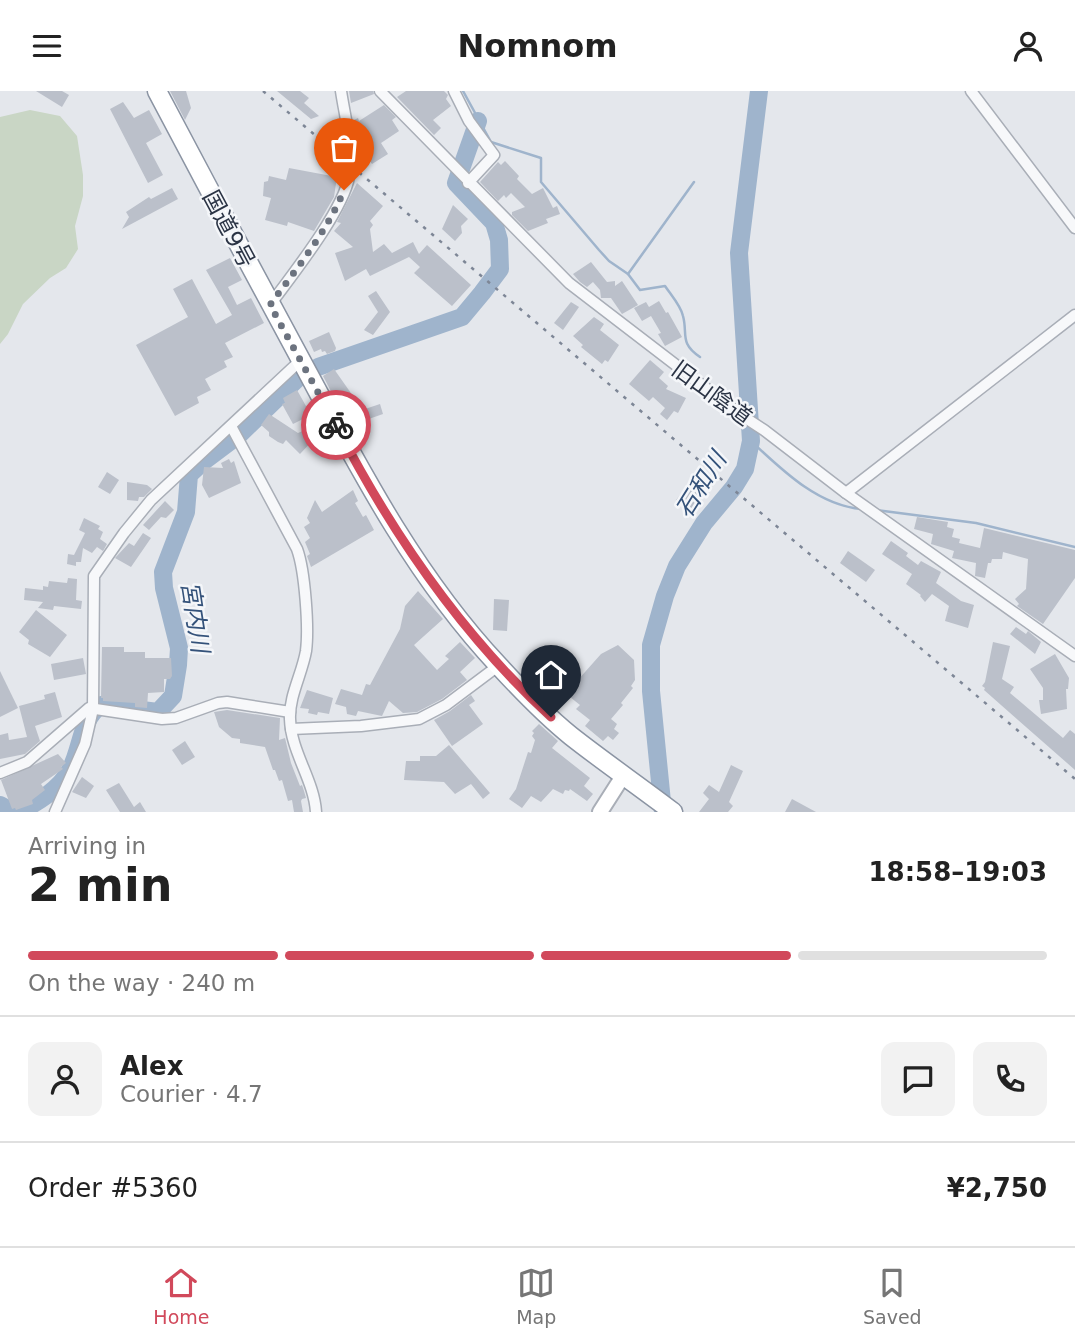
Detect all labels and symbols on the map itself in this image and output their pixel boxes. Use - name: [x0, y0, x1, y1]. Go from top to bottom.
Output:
- pin: [314, 118, 374, 190]
- street label: 国道9号: [198, 186, 260, 272]
- street label: 旧山陰道: [667, 355, 757, 431]
- courier: [301, 390, 371, 460]
- water label: 石和川: [670, 445, 734, 523]
- water label: 宮内川: [176, 579, 215, 658]
- pin: [521, 645, 581, 717]

